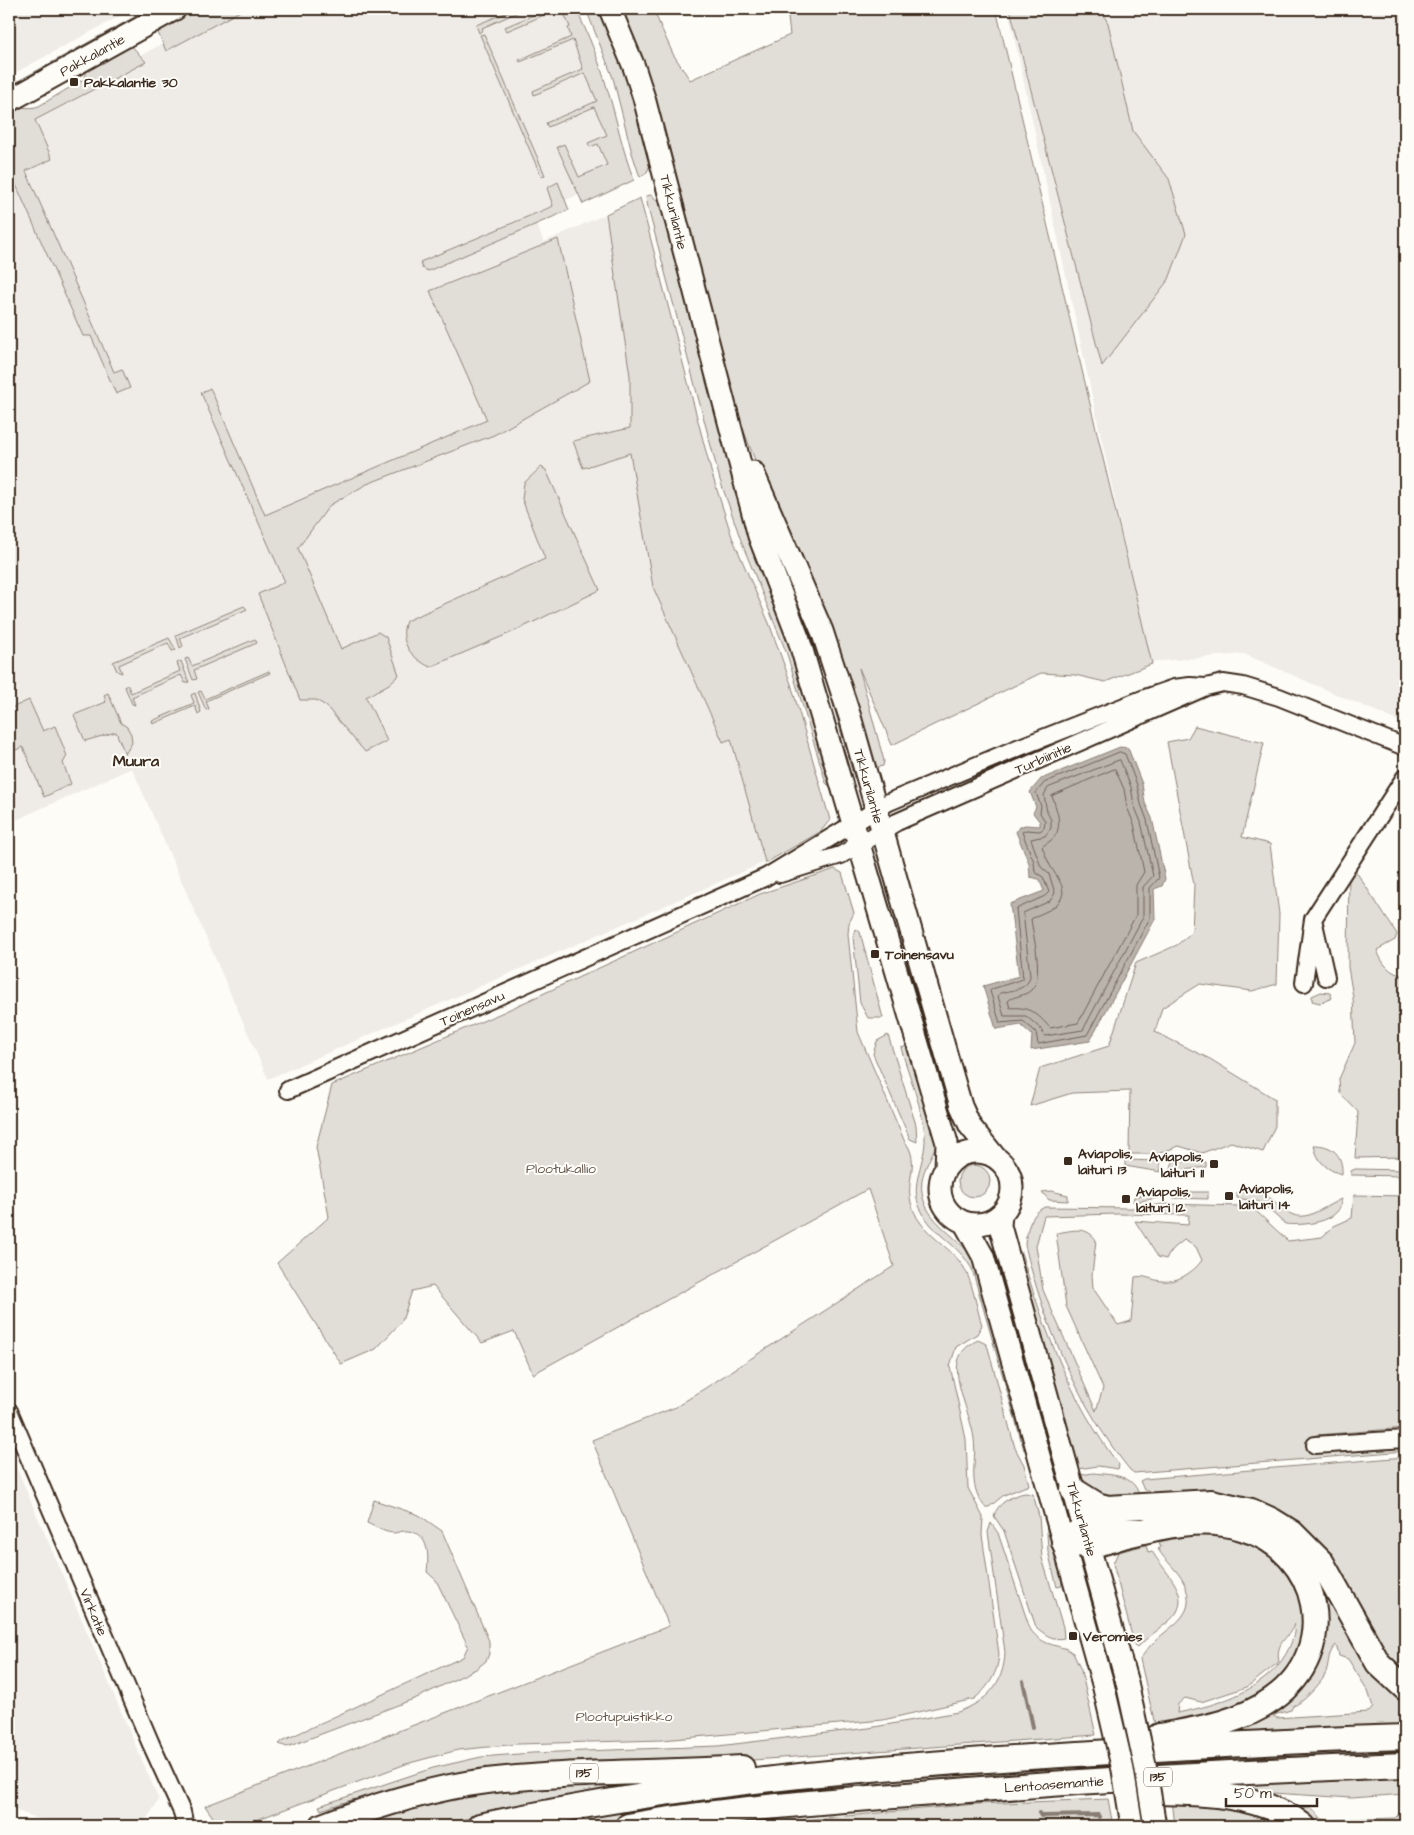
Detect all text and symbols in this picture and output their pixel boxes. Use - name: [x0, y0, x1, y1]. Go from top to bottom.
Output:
- street label: Pakkalantie: [56, 29, 129, 82]
- place label: Pakkalantie 30: [84, 73, 178, 93]
- marker: Pakkalantie 30: [68, 76, 80, 88]
- street label: Tikkurilantie: [654, 173, 692, 252]
- street label: Turbiinitie: [1012, 737, 1075, 780]
- street label: Tikkurilantie: [848, 747, 888, 826]
- district label: Muura: [113, 750, 160, 772]
- place label: Toinensavu: [884, 945, 954, 965]
- marker: Toinensavu: [869, 948, 881, 960]
- street label: Toinensavu: [437, 986, 508, 1032]
- place label: Aviapolis, laituri 13: [1077, 1144, 1133, 1180]
- place label: Aviapolis, laituri 11: [1149, 1147, 1204, 1183]
- marker: Aviapolis, laituri 13: [1062, 1155, 1074, 1167]
- marker: Aviapolis, laituri 11: [1208, 1158, 1220, 1170]
- park label: Plootukallio: [526, 1159, 596, 1179]
- place label: Aviapolis, laituri 14: [1238, 1179, 1294, 1215]
- place label: Aviapolis, laituri 12: [1135, 1182, 1191, 1218]
- marker: Aviapolis, laituri 14: [1223, 1190, 1235, 1202]
- marker: Aviapolis, laituri 12: [1120, 1193, 1132, 1205]
- street label: Tikkurilantie: [1061, 1480, 1101, 1559]
- street label: Virkatie: [74, 1586, 112, 1640]
- place label: Veromies: [1082, 1627, 1143, 1647]
- marker: Veromies: [1067, 1630, 1079, 1642]
- park label: Plootupuistikko: [576, 1707, 672, 1727]
- road number: 135: [570, 1764, 598, 1782]
- road number: 135: [1144, 1768, 1172, 1786]
- street label: Lentoasemantie: [1004, 1772, 1105, 1798]
- scale bar: [1226, 1775, 1318, 1807]
- text: 50 m: [1234, 1783, 1272, 1804]

